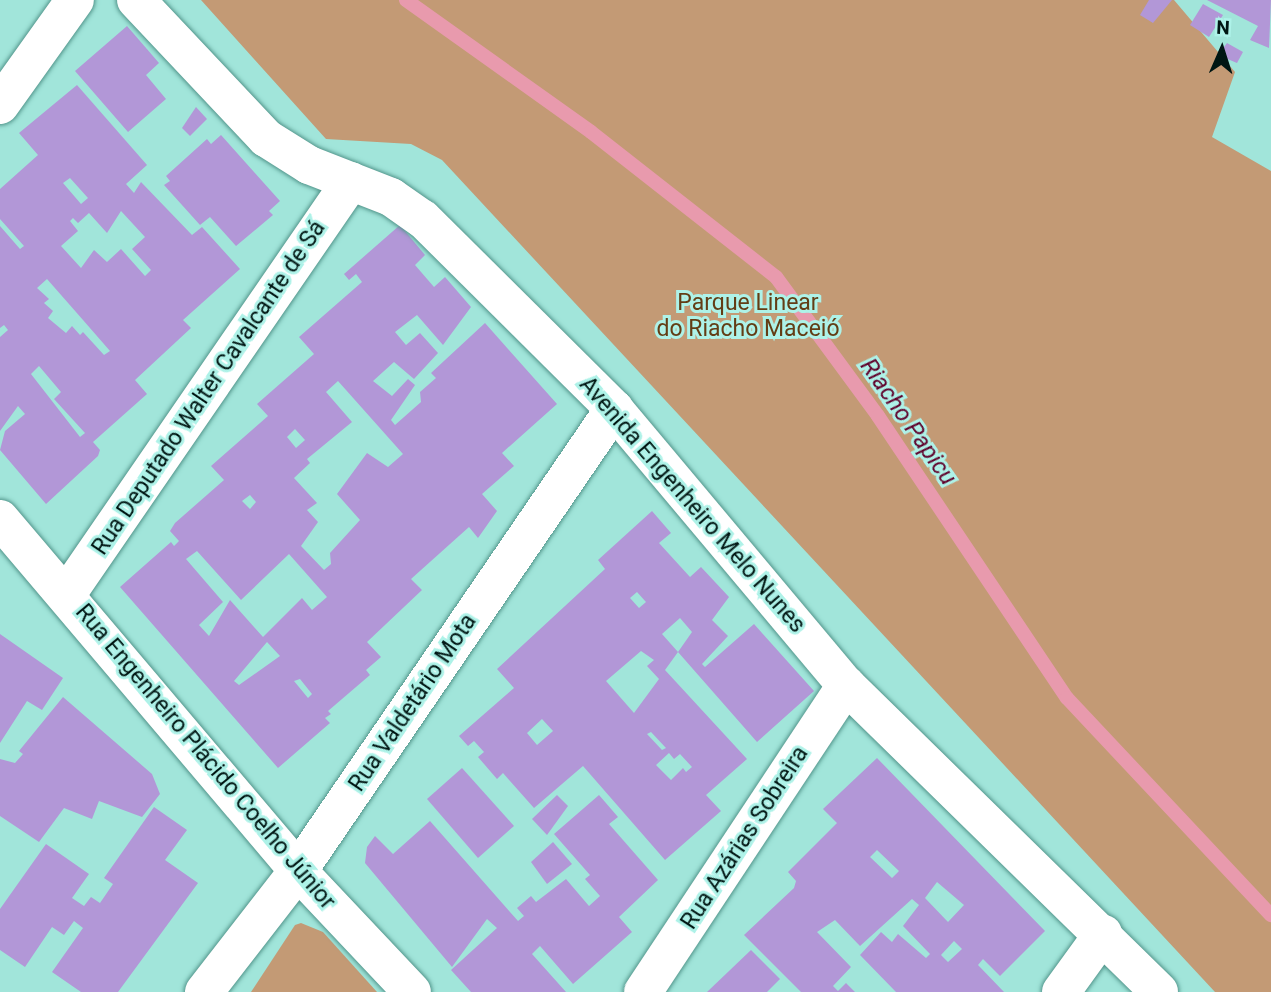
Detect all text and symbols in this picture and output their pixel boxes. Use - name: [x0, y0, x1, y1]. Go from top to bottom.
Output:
- north arrow: [1187, 14, 1257, 84]
- text: N: [1216, 16, 1230, 39]
- street label: Rua Deputado Walter Cavalcante de Sá: [86, 216, 332, 560]
- park label: Parque Linear do Riacho Maceió: [656, 289, 840, 343]
- water label: Riacho Papicu: [854, 353, 962, 491]
- street label: Avenida Engenheiro Melo Nunes: [573, 371, 811, 639]
- street label: Rua Engenheiro Plácido Coelho Júnior: [69, 599, 341, 915]
- street label: Rua Valdetário Mota: [343, 609, 483, 797]
- street label: Rua Azárias Sobreira: [676, 741, 814, 935]

